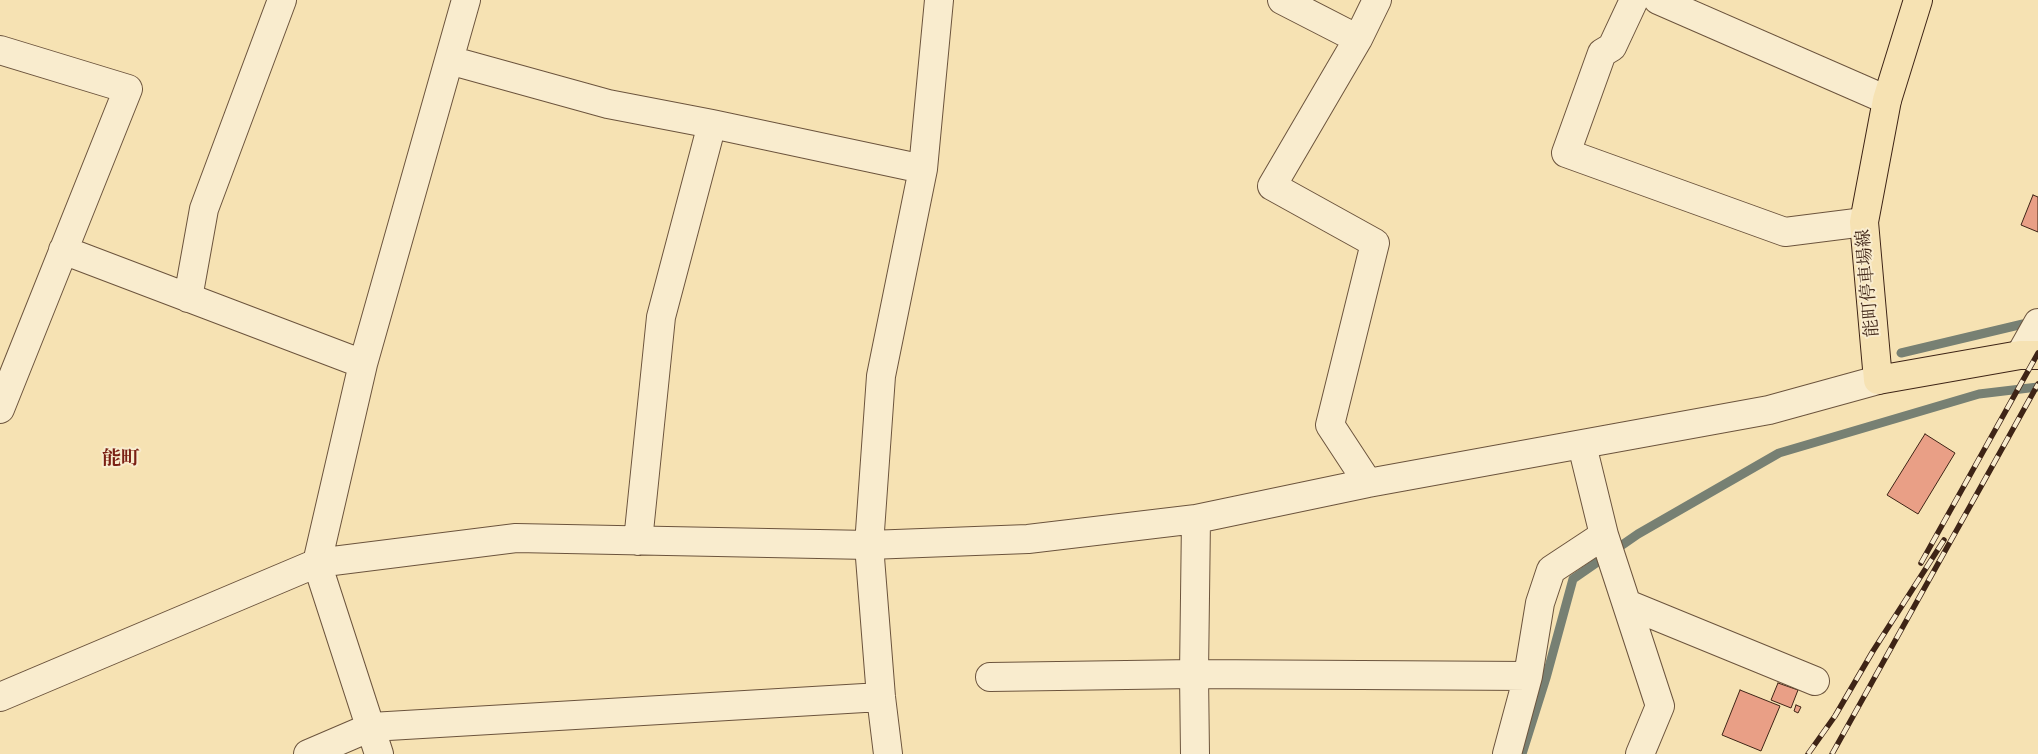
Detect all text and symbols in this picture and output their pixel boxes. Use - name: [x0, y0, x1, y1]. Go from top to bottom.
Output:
- street label: 能町停車場線: [1855, 228, 1885, 338]
- district label: 能町: [102, 450, 140, 472]

